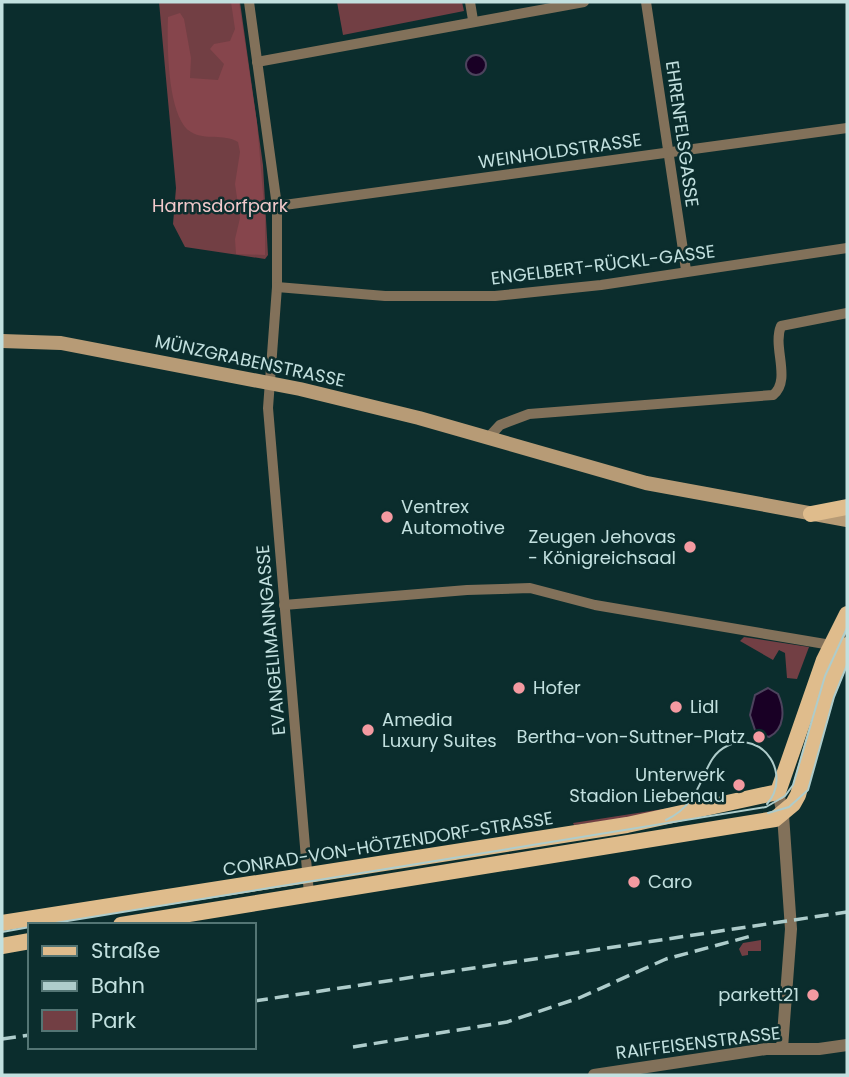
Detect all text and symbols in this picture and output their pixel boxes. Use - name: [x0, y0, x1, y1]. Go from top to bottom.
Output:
- street label: EHRENFELSGASSE: [660, 59, 705, 209]
- street label: WEINHOLDSTRASSE: [477, 127, 643, 174]
- park label: Harmsdorfpark: [152, 193, 289, 218]
- street label: ENGELBERT-RÜCKL-GASSE: [489, 238, 716, 291]
- street label: MÜNZGRABENSTRASSE: [153, 328, 347, 393]
- place label: Ventrex Automotive: [401, 494, 505, 540]
- marker: Ventrex Automotive: [379, 509, 395, 525]
- place label: Zeugen Jehovas - Königreichsaal: [528, 524, 676, 570]
- marker: Zeugen Jehovas - Königreichsaal: [682, 539, 698, 555]
- street label: EVANGELIMANNGASSE: [250, 544, 291, 736]
- place label: Hofer: [533, 675, 581, 700]
- marker: Hofer: [511, 680, 527, 696]
- place label: Lidl: [690, 694, 719, 719]
- marker: Lidl: [668, 699, 684, 715]
- place label: Amedia Luxury Suites: [382, 707, 497, 753]
- marker: Amedia Luxury Suites: [360, 722, 376, 738]
- place label: Bertha-von-Suttner-Platz: [517, 724, 745, 749]
- marker: Bertha-von-Suttner-Platz: [751, 729, 767, 745]
- place label: Unterwerk Stadion Liebenau: [569, 762, 726, 808]
- marker: Unterwerk Stadion Liebenau: [731, 777, 747, 793]
- street label: CONRAD-VON-HÖTZENDORF-STRASSE: [221, 805, 555, 882]
- place label: Caro: [648, 869, 692, 894]
- marker: Caro: [626, 874, 642, 890]
- legend: [28, 923, 256, 1049]
- text: Straße: [91, 936, 160, 965]
- text: Bahn: [91, 971, 145, 1000]
- place label: parkett21: [718, 982, 799, 1007]
- marker: parkett21: [805, 987, 821, 1003]
- text: Park: [91, 1006, 136, 1035]
- street label: RAIFFEISENSTRASSE: [614, 1020, 782, 1065]

